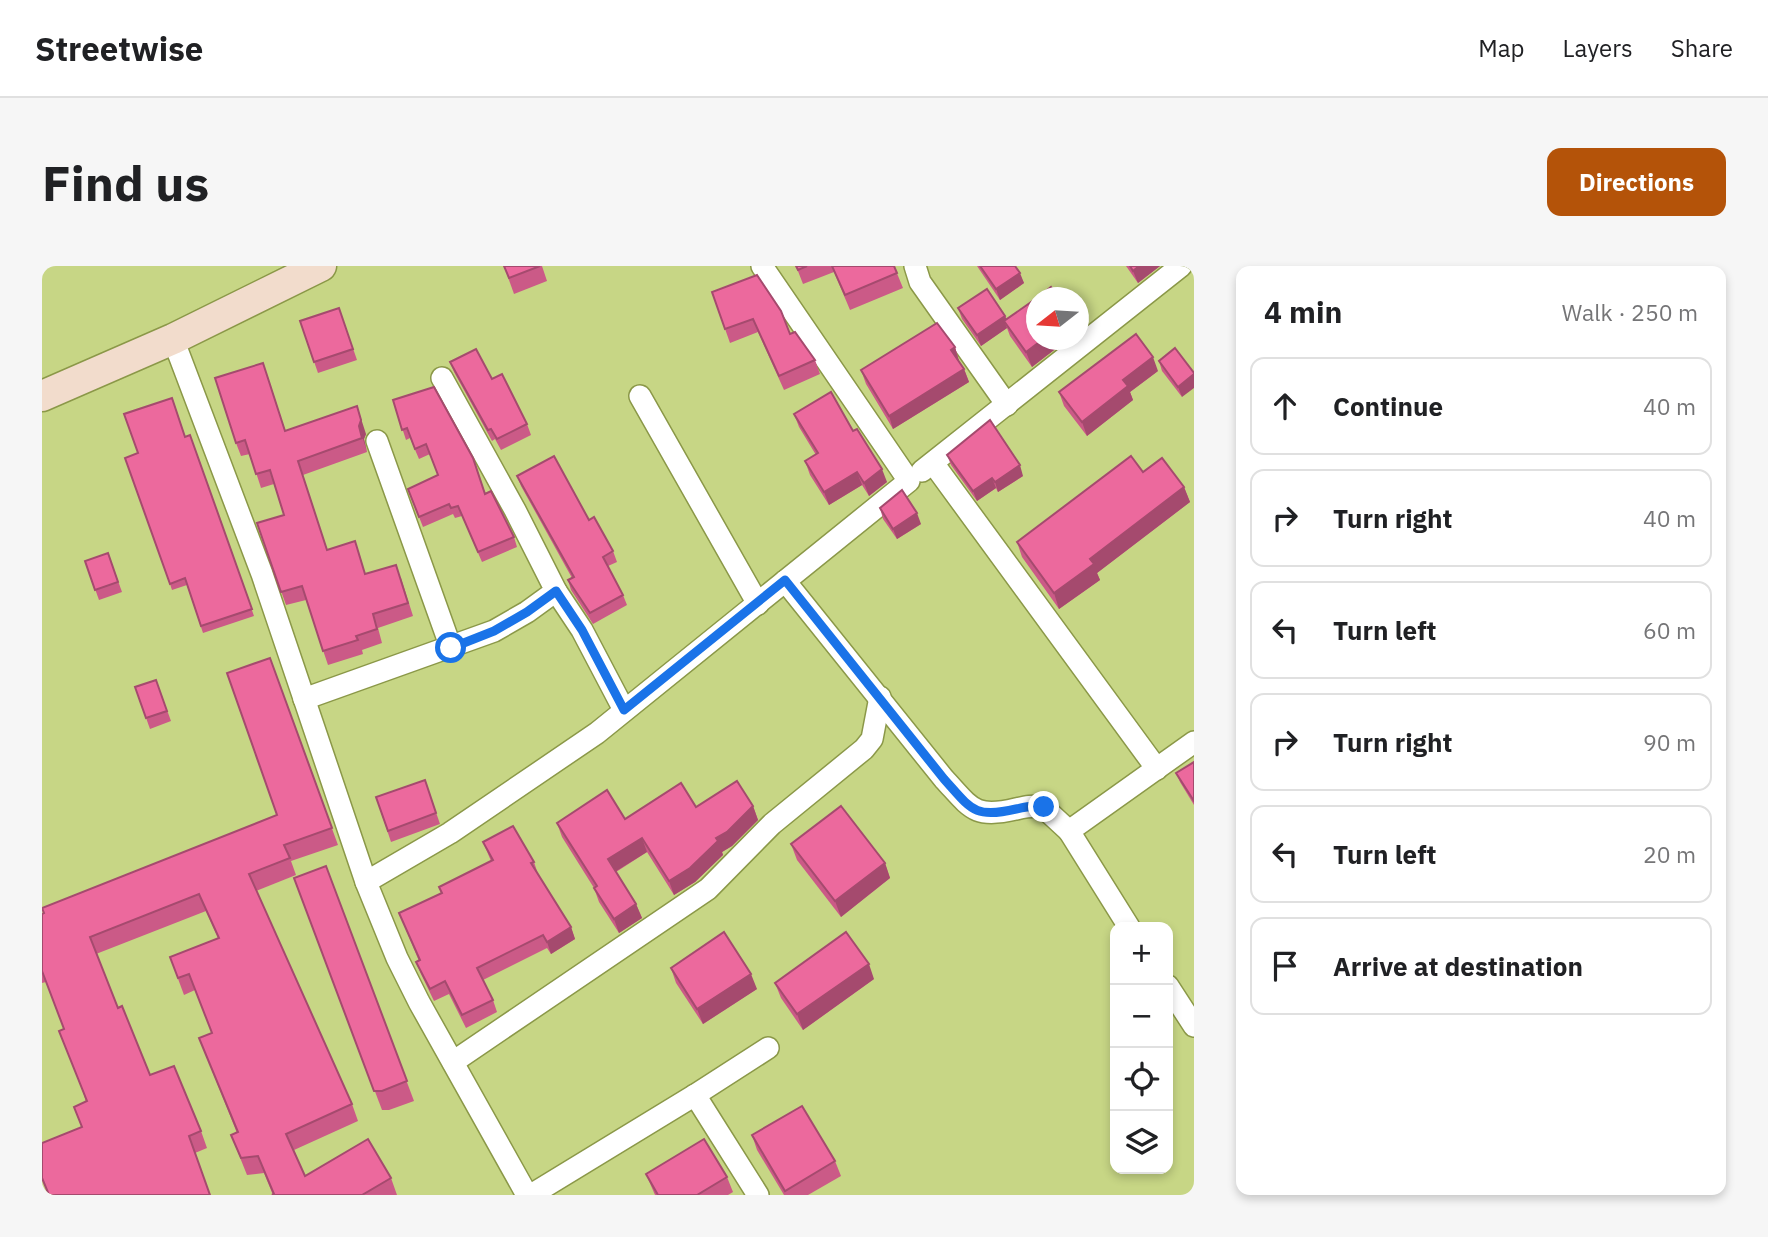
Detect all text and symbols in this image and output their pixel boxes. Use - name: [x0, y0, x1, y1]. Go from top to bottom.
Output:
- text: Streetwise: [35, 27, 203, 70]
- text: Map: [1478, 32, 1525, 64]
- text: Layers: [1563, 32, 1633, 64]
- text: Share: [1671, 32, 1733, 64]
- button: Directions: [1547, 148, 1726, 216]
- text: Find us: [42, 151, 209, 214]
- north arrow: [1026, 287, 1089, 350]
- text: 4 min: [1264, 292, 1342, 331]
- text: Walk · 250 m: [1562, 297, 1698, 327]
- icon: ahead: [1266, 387, 1304, 425]
- text: Continue: [1333, 389, 1443, 423]
- text: 40 m: [1643, 391, 1696, 421]
- icon: right: [1266, 499, 1304, 537]
- text: Turn right: [1333, 501, 1452, 535]
- text: 40 m: [1643, 503, 1696, 533]
- icon: left: [1266, 611, 1304, 649]
- text: Turn left: [1333, 613, 1436, 647]
- text: 60 m: [1643, 615, 1696, 645]
- route start: [435, 632, 466, 663]
- icon: right: [1266, 723, 1304, 761]
- text: Turn right: [1333, 725, 1452, 759]
- text: 90 m: [1643, 727, 1696, 757]
- route end: [1028, 791, 1059, 822]
- icon: left: [1266, 835, 1304, 873]
- text: Turn left: [1333, 837, 1436, 871]
- text: 20 m: [1643, 839, 1696, 869]
- map controls: [1110, 922, 1173, 1174]
- button: +: [1110, 922, 1173, 985]
- icon: arrive: [1266, 947, 1304, 985]
- text: Arrive at destination: [1333, 949, 1583, 983]
- button: −: [1110, 985, 1173, 1048]
- button: locate: [1110, 1048, 1173, 1111]
- button: layers: [1110, 1111, 1173, 1174]

